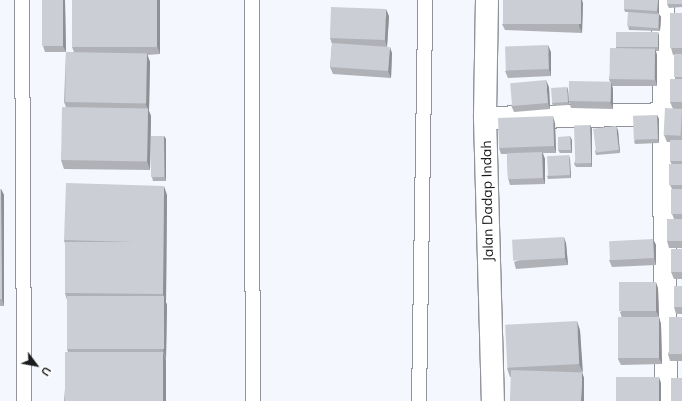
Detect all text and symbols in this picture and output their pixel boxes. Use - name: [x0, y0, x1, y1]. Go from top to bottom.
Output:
- street label: Jalan Dadap Indah: [478, 140, 496, 262]
- north arrow: [16, 345, 56, 385]
- text: U: [38, 364, 54, 379]

